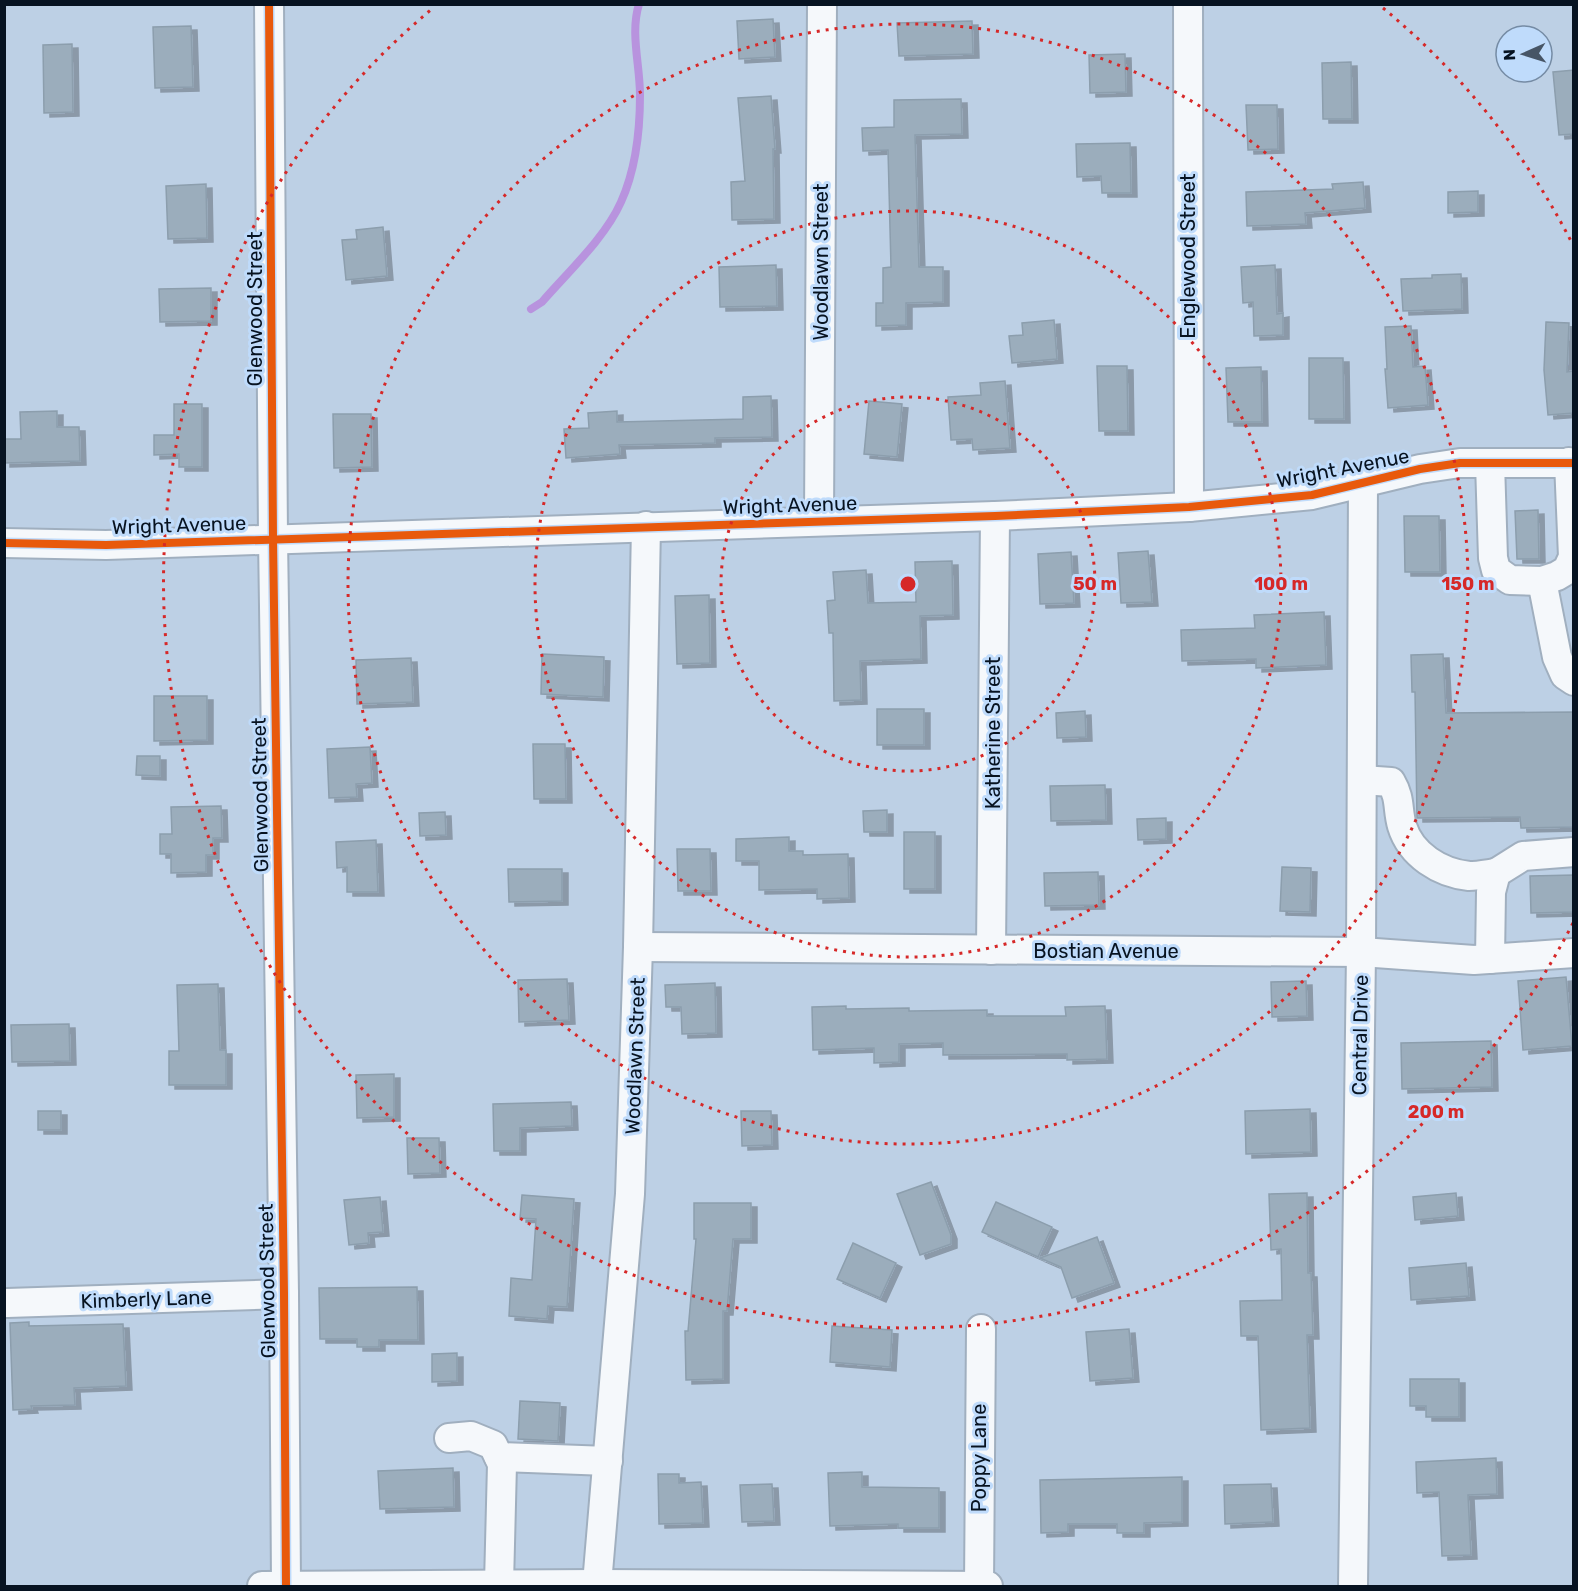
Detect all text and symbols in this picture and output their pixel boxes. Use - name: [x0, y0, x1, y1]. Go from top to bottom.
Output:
- north arrow: [1494, 24, 1554, 84]
- text: N: [1500, 49, 1519, 61]
- street label: Englewood Street: [1176, 173, 1200, 339]
- street label: Woodlawn Street: [809, 183, 833, 341]
- street label: Glenwood Street: [243, 231, 267, 387]
- street label: Wright Avenue: [1275, 443, 1411, 493]
- street label: Wright Avenue: [722, 491, 858, 519]
- street label: Wright Avenue: [111, 511, 247, 539]
- text: 50 m: [1073, 573, 1117, 595]
- text: 100 m: [1254, 573, 1308, 595]
- text: 150 m: [1441, 573, 1495, 595]
- centre of rings: [898, 574, 918, 594]
- street label: Katherine Street: [981, 657, 1005, 809]
- street label: Glenwood Street: [247, 717, 273, 873]
- street label: Bostian Avenue: [1033, 939, 1179, 963]
- street label: Central Drive: [1347, 974, 1373, 1096]
- street label: Woodlawn Street: [620, 977, 650, 1135]
- text: 200 m: [1408, 1101, 1464, 1123]
- street label: Glenwood Street: [254, 1203, 280, 1359]
- street label: Kimberly Lane: [80, 1285, 212, 1313]
- street label: Poppy Lane: [967, 1404, 991, 1512]

